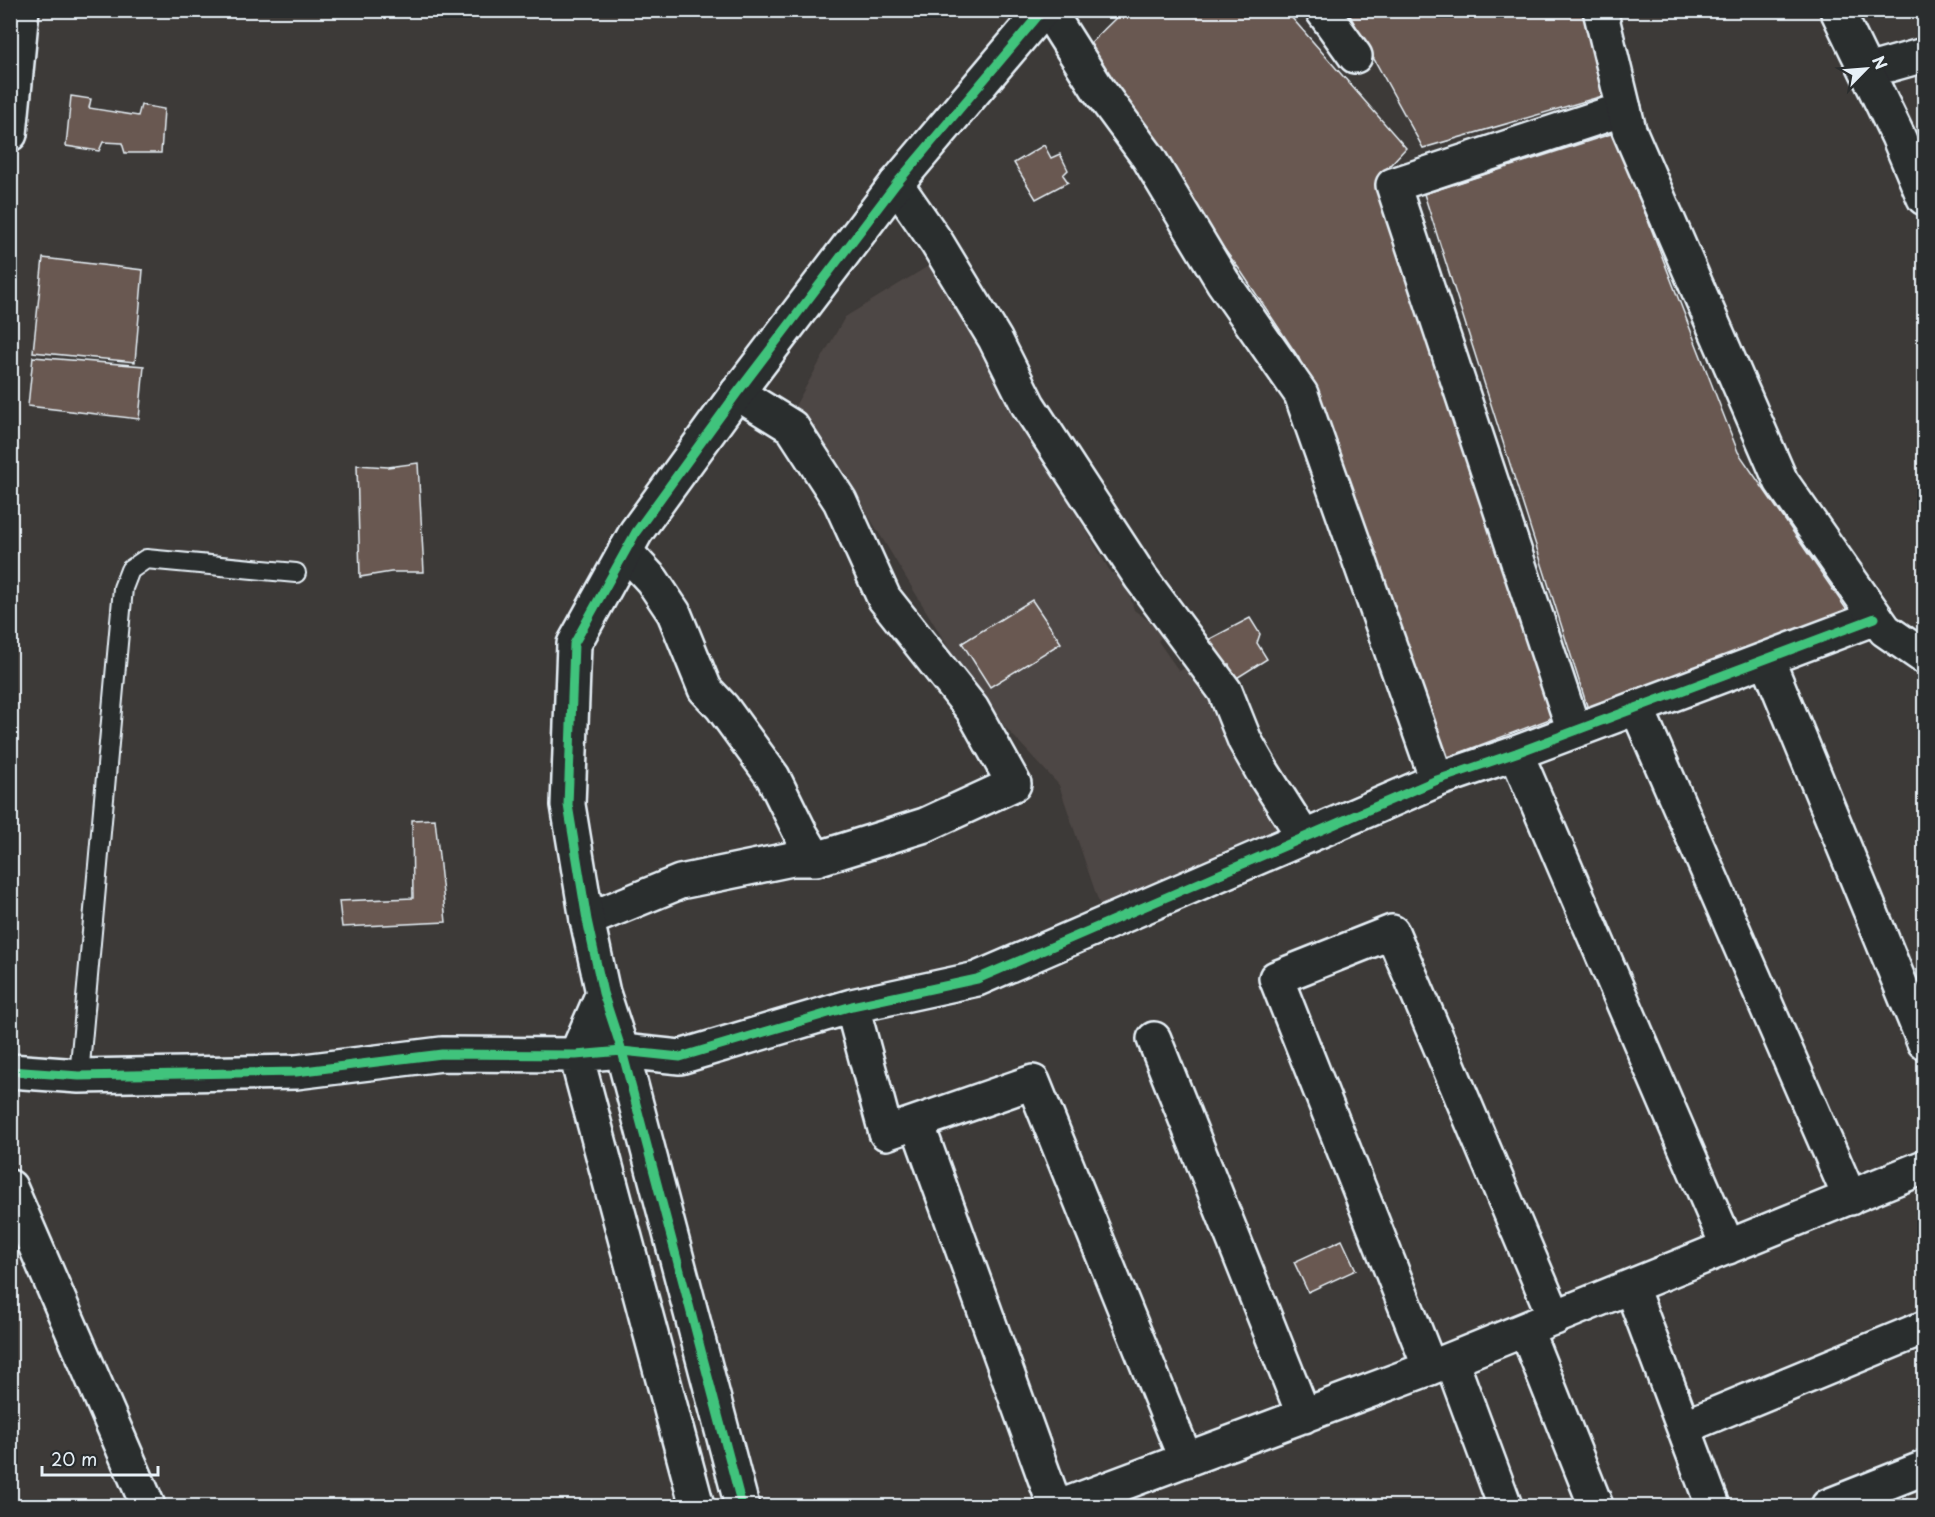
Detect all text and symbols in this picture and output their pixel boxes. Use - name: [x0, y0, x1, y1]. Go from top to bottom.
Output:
- north arrow: [1836, 39, 1896, 99]
- text: N: [1867, 51, 1894, 73]
- scale bar: [42, 1439, 158, 1477]
- text: 20 m: [51, 1445, 97, 1472]

